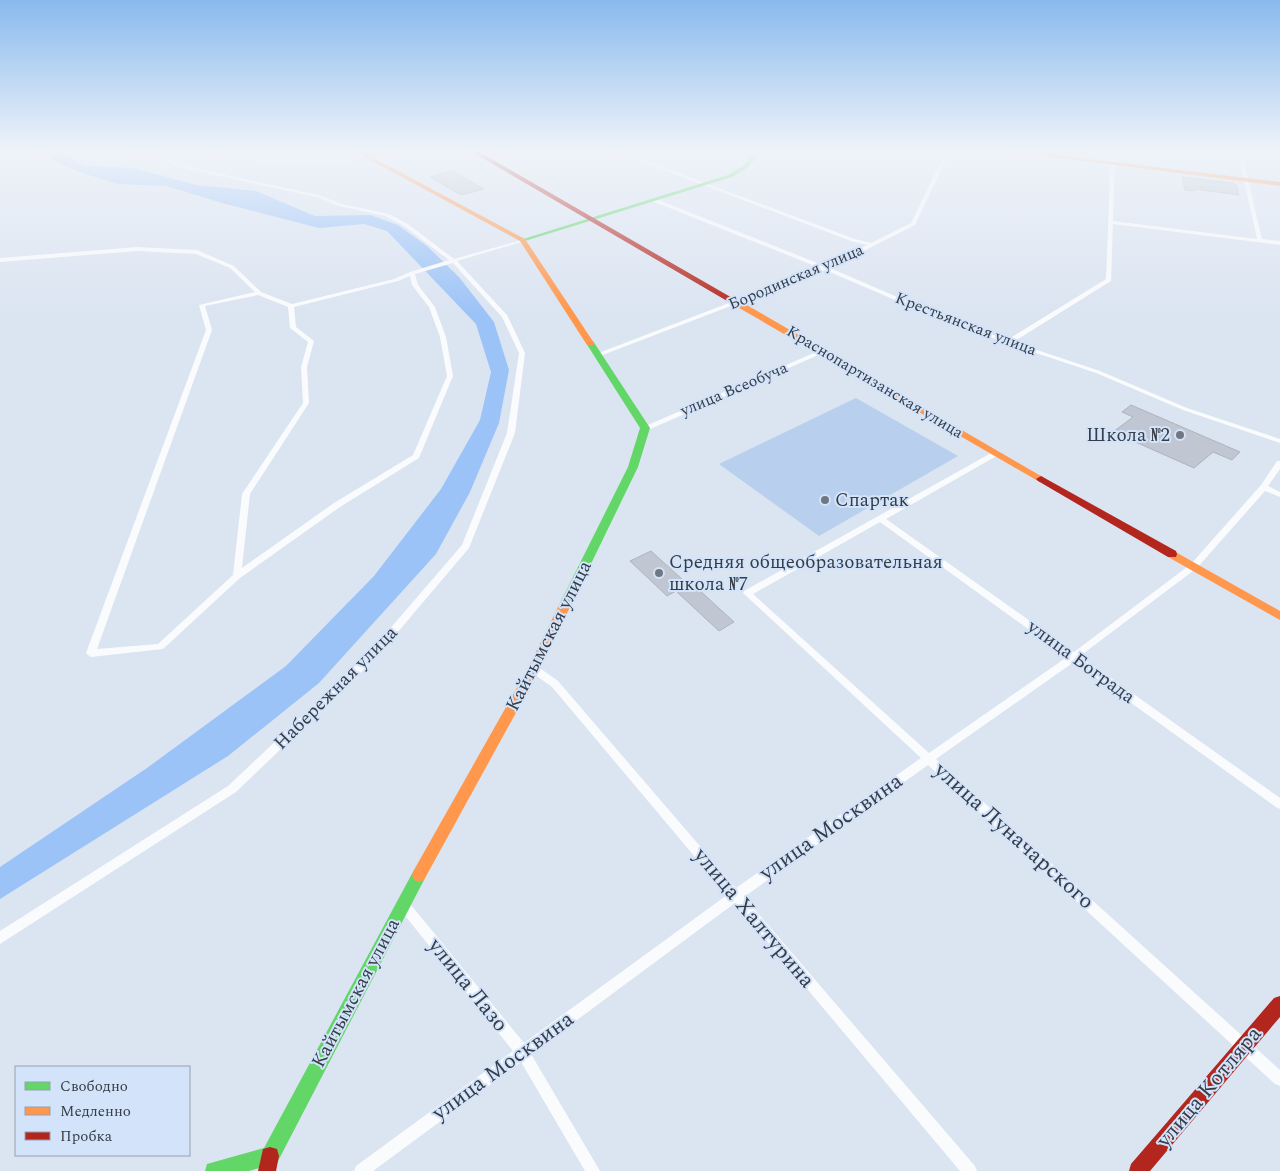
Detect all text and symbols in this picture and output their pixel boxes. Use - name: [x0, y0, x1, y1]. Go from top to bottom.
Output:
- street label: Бородинская улица: [725, 238, 867, 316]
- street label: Крестьянская улица: [892, 286, 1040, 362]
- street label: Краснопартизанская улица: [782, 320, 968, 445]
- street label: улица Всеобуча: [676, 355, 792, 423]
- place label: Школа №2: [1086, 421, 1170, 450]
- marker: Школа №2: [1174, 429, 1186, 441]
- place label: Спартак: [835, 486, 910, 515]
- marker: Спартак: [819, 494, 831, 506]
- place label: Средняя общеобразовательная школа №7: [669, 548, 943, 599]
- street label: Кайтымская улица: [498, 555, 600, 716]
- marker: Средняя общеобразовательная школа №7: [653, 567, 665, 579]
- street label: улица Бограда: [1020, 612, 1142, 712]
- street label: Набережная улица: [267, 619, 405, 757]
- street label: улица Луначарского: [926, 754, 1102, 917]
- street label: улица Москвина: [752, 765, 910, 889]
- street label: улица Халтурина: [685, 840, 823, 996]
- street label: Кайтымская улица: [304, 912, 408, 1073]
- street label: улица Лазо: [419, 930, 516, 1039]
- street label: улица Москвина: [424, 1003, 581, 1130]
- street label: улица Котляра: [1148, 1019, 1270, 1156]
- legend: [15, 1066, 190, 1156]
- text: Свободно: [60, 1075, 128, 1098]
- text: Медленно: [60, 1100, 131, 1123]
- text: Пробка: [60, 1125, 113, 1148]

